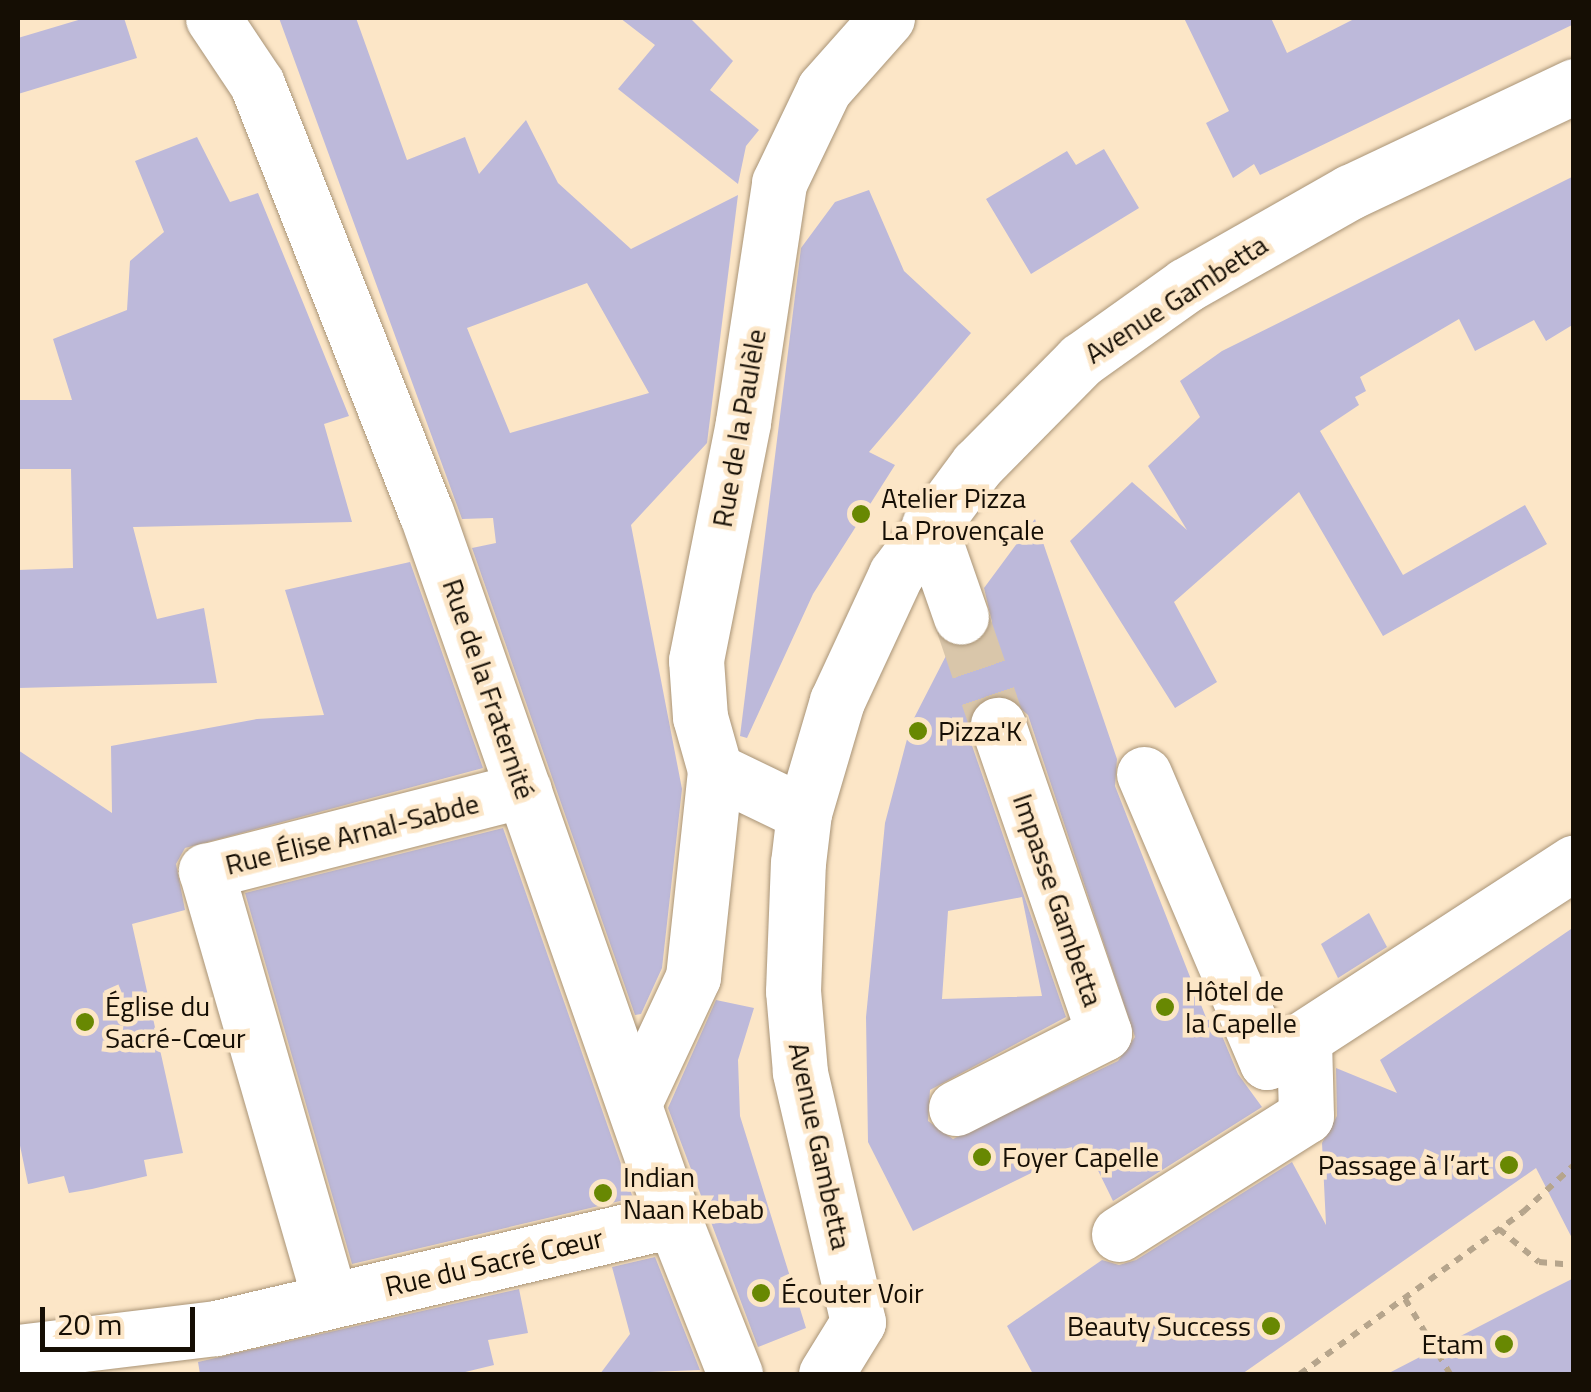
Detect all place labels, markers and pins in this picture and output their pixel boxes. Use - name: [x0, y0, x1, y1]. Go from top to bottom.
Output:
- place label: Atelier Pizza La Provençale: [881, 481, 1044, 547]
- marker: Atelier Pizza La Provençale: [850, 503, 872, 525]
- place label: Pizza'K: [938, 714, 1022, 748]
- marker: Pizza'K: [907, 720, 929, 742]
- place label: Hôtel de la Capelle: [1185, 974, 1297, 1040]
- place label: Église du Sacré-Cœur: [105, 989, 246, 1055]
- marker: Hôtel de la Capelle: [1154, 996, 1176, 1018]
- marker: Église du Sacré-Cœur: [74, 1011, 96, 1033]
- place label: Foyer Capelle: [1002, 1140, 1159, 1174]
- marker: Foyer Capelle: [971, 1146, 993, 1168]
- place label: Passage à l’art: [1318, 1148, 1489, 1182]
- marker: Passage à l’art: [1498, 1154, 1520, 1176]
- place label: Indian Naan Kebab: [623, 1160, 764, 1226]
- marker: Indian Naan Kebab: [592, 1182, 614, 1204]
- place label: Écouter Voir: [781, 1276, 924, 1310]
- marker: Écouter Voir: [750, 1282, 772, 1304]
- place label: Beauty Success: [1067, 1309, 1251, 1343]
- marker: Beauty Success: [1260, 1315, 1282, 1337]
- place label: Etam: [1421, 1327, 1484, 1361]
- marker: Etam: [1493, 1333, 1515, 1355]

